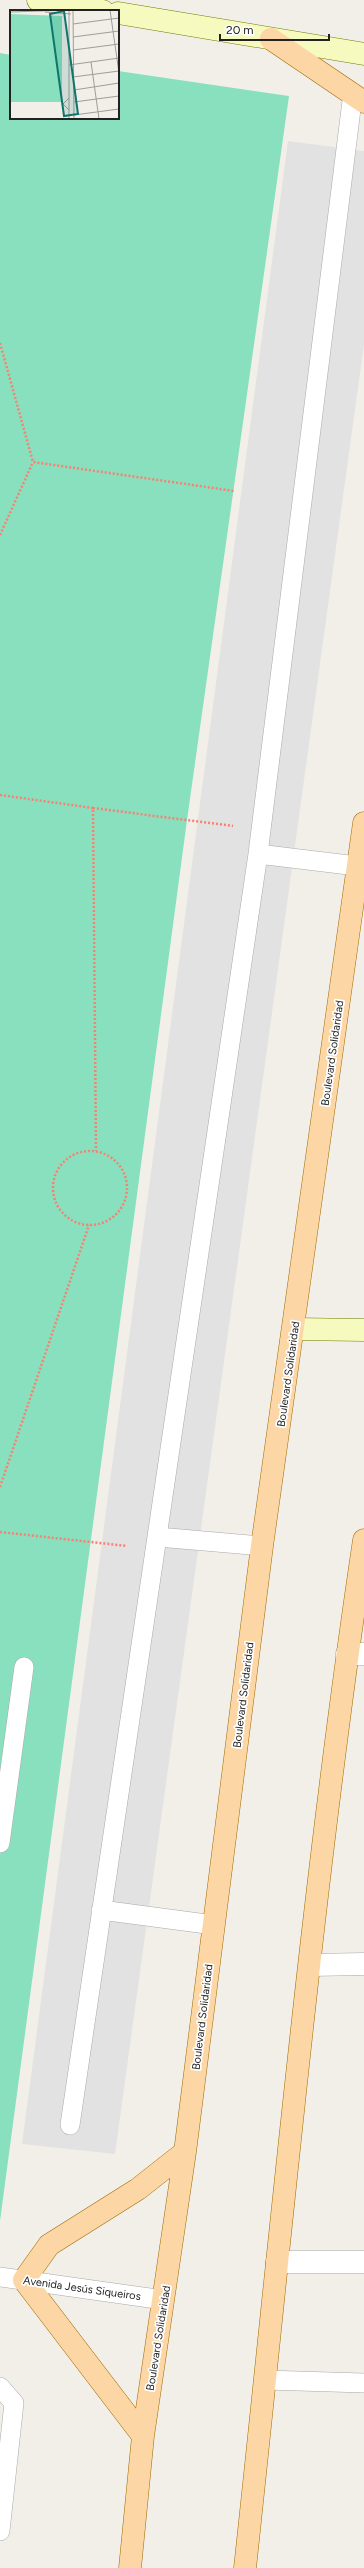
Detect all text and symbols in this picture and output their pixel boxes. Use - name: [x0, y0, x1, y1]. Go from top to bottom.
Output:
- inset map: [10, 10, 119, 119]
- scale bar: [220, 16, 329, 42]
- text: 20 m: [226, 23, 254, 37]
- street label: Boulevard Solidaridad: [319, 999, 346, 1107]
- street label: Boulevard Solidaridad: [275, 1320, 302, 1428]
- street label: Boulevard Solidaridad: [231, 1641, 256, 1749]
- street label: Boulevard Solidaridad: [190, 1963, 215, 2071]
- street label: Avenida Jesús Siqueiros: [22, 2274, 142, 2303]
- street label: Boulevard Solidaridad: [144, 2284, 173, 2392]

